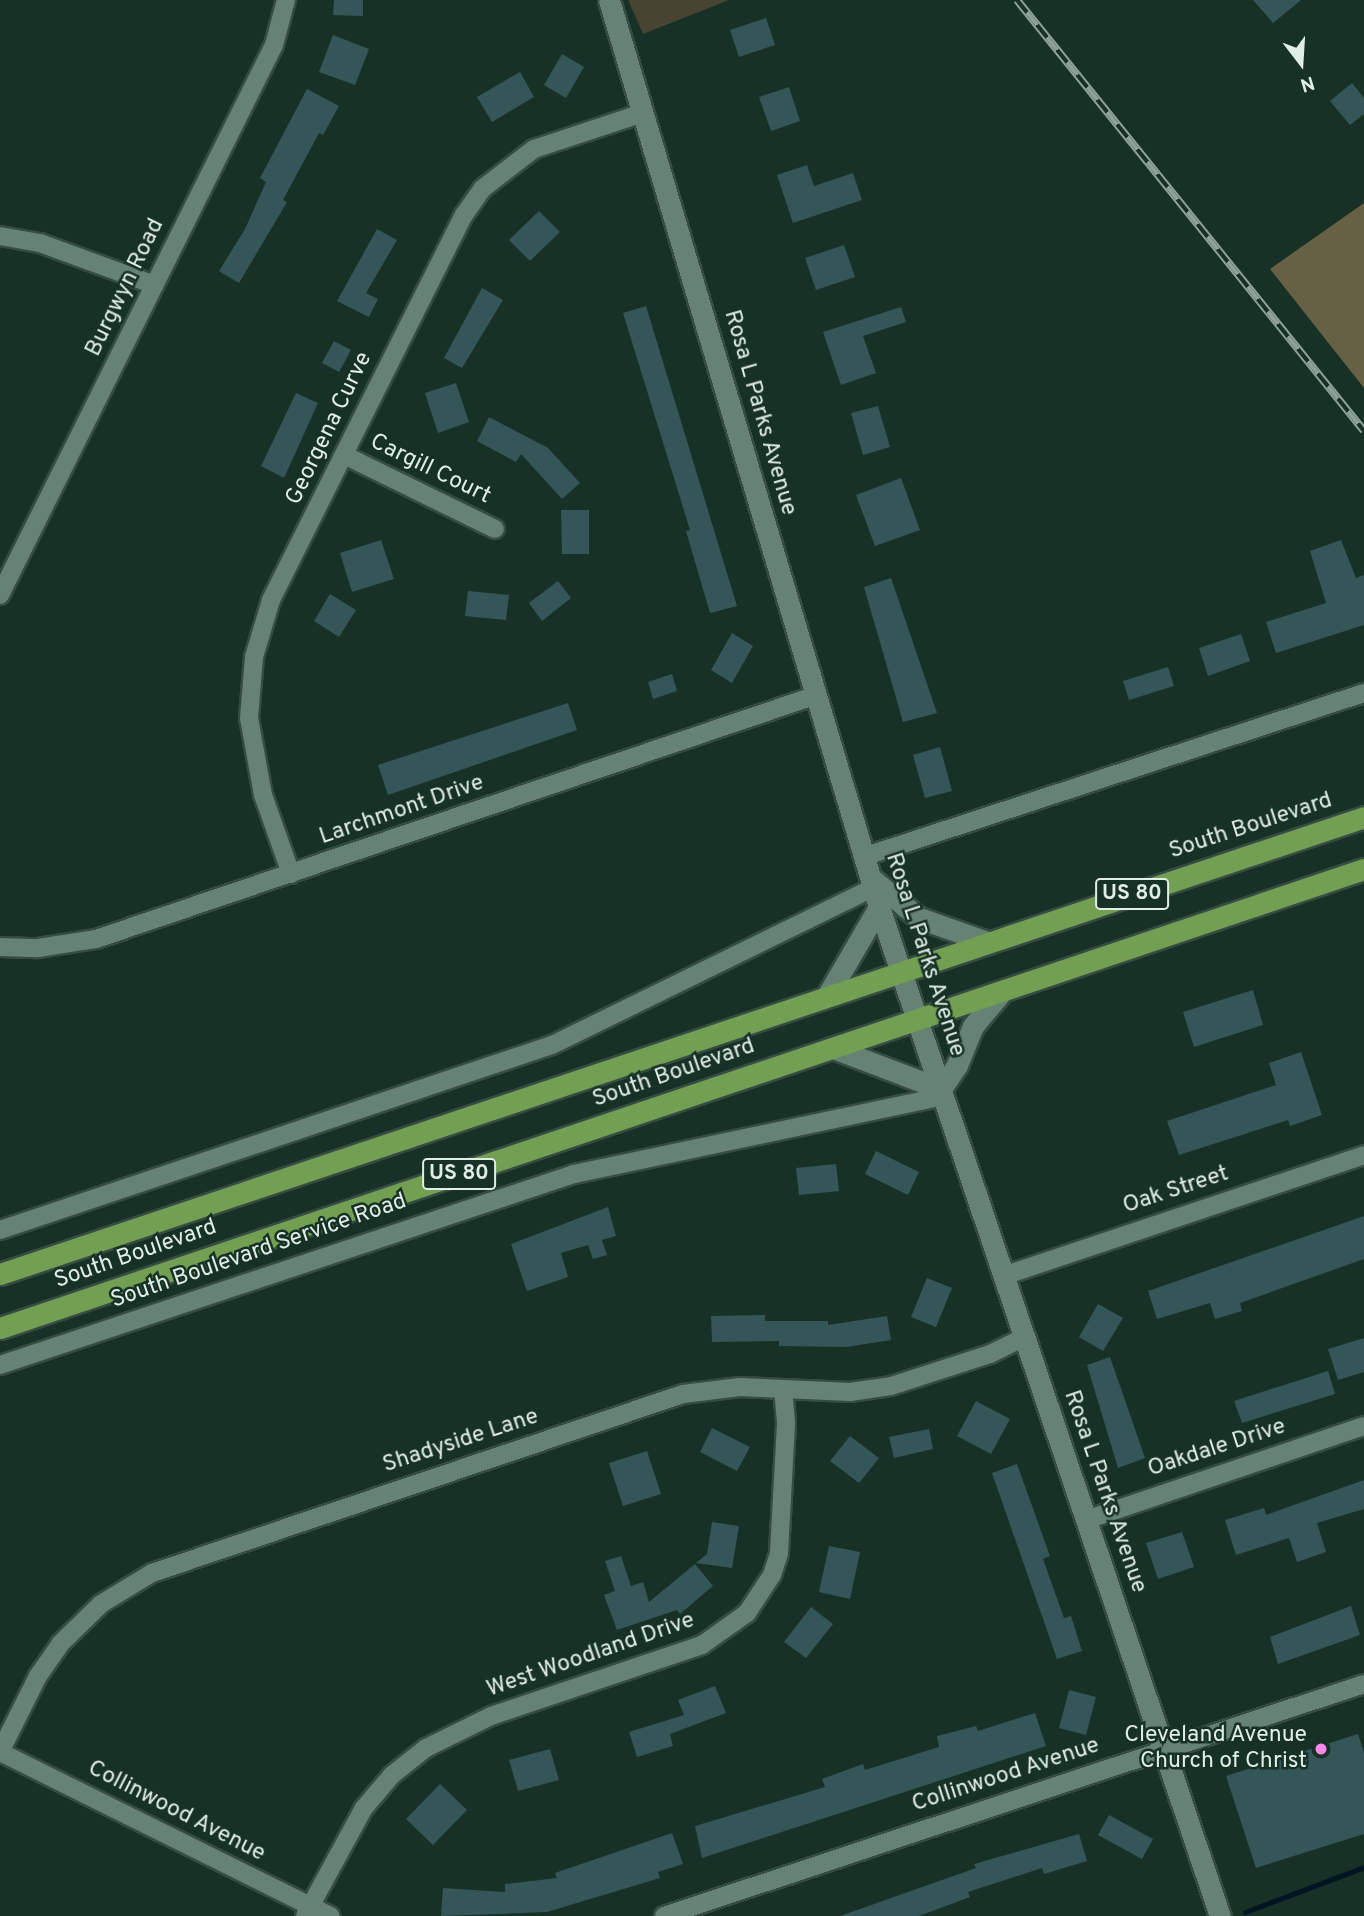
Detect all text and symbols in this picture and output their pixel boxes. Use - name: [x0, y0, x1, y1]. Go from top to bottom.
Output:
- north arrow: [1266, 28, 1336, 98]
- text: N: [1297, 70, 1317, 97]
- street label: Burgwyn Road: [81, 215, 171, 361]
- street label: Rosa L Parks Avenue: [716, 306, 802, 520]
- street label: Georgena Curve: [281, 348, 379, 510]
- street label: Cargill Court: [365, 429, 495, 511]
- street label: Larchmont Drive: [316, 770, 488, 852]
- street label: South Boulevard: [1166, 788, 1336, 866]
- street label: Rosa L Parks Avenue: [878, 849, 970, 1061]
- road number: US 80: [1094, 876, 1170, 912]
- street label: South Boulevard: [589, 1033, 759, 1115]
- road number: US 80: [420, 1156, 498, 1192]
- street label: Oak Street: [1120, 1161, 1232, 1221]
- street label: South Boulevard Service Road: [108, 1188, 410, 1316]
- street label: South Boulevard: [51, 1214, 221, 1296]
- street label: Rosa L Parks Avenue: [1056, 1386, 1152, 1598]
- street label: Shadyside Lane: [380, 1404, 542, 1480]
- street label: Oakdale Drive: [1145, 1414, 1289, 1484]
- street label: West Woodland Drive: [483, 1607, 699, 1705]
- place label: Cleveland Avenue Church of Christ: [1123, 1722, 1307, 1776]
- street label: Collinwood Avenue: [908, 1733, 1104, 1819]
- marker: Cleveland Avenue Church of Christ: [1313, 1741, 1329, 1757]
- street label: Collinwood Avenue: [82, 1755, 270, 1869]

